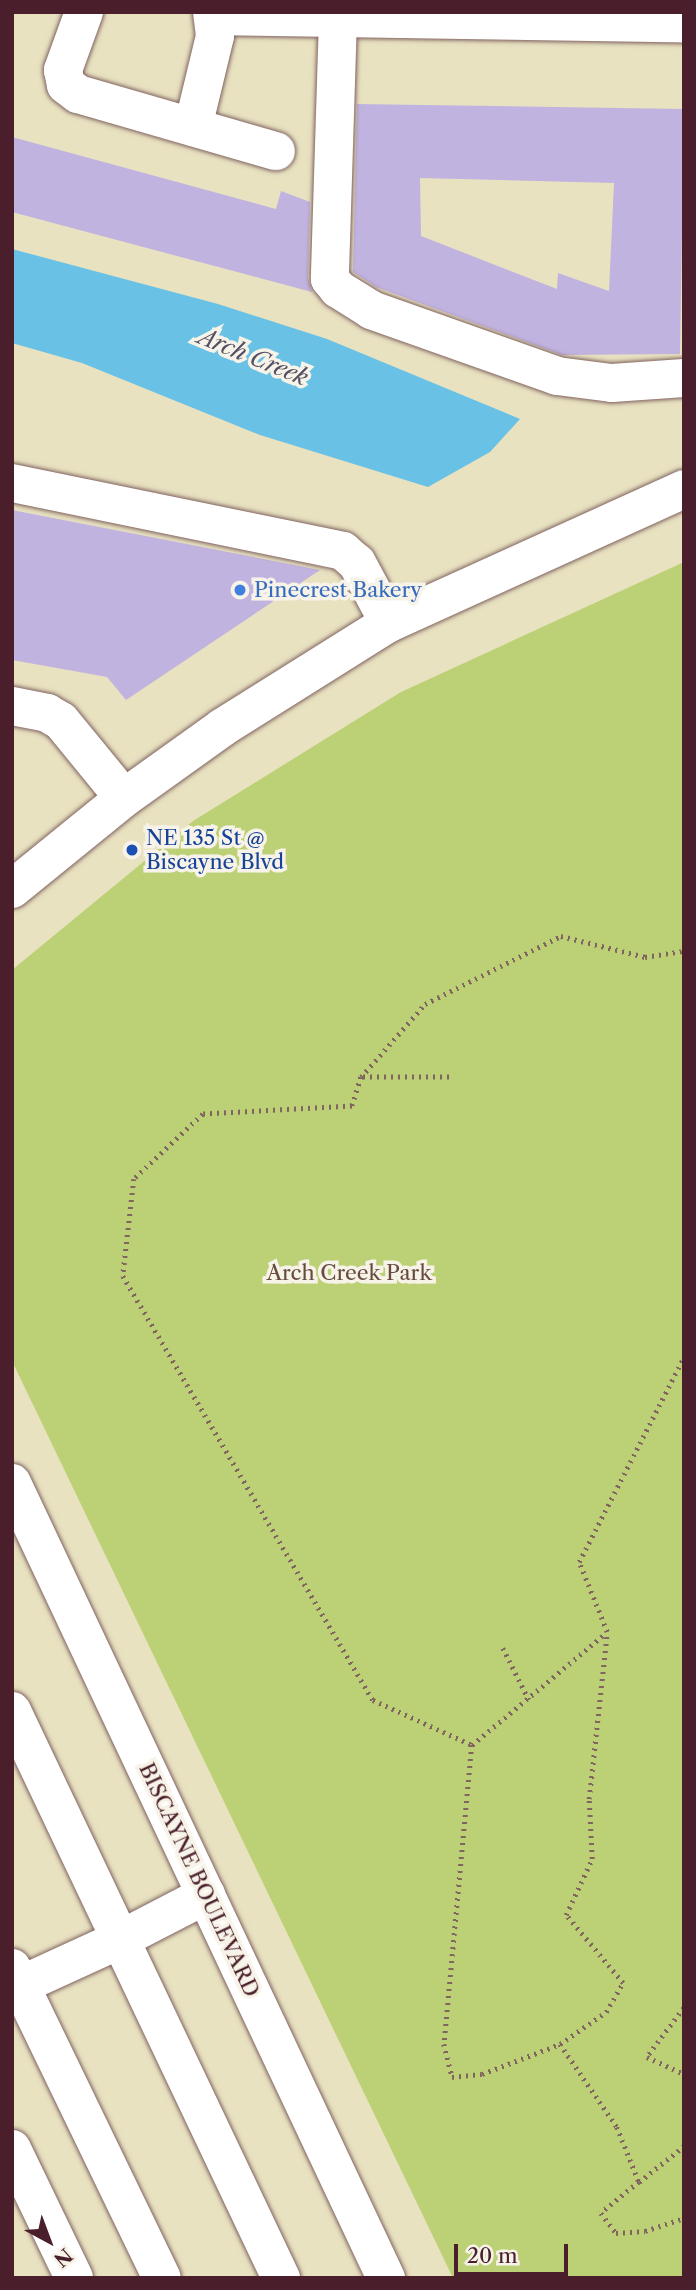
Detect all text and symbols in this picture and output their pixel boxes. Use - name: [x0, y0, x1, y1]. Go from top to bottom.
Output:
- water label: Arch Creek: [194, 323, 312, 391]
- place label: Pinecrest Bakery: [254, 577, 422, 603]
- marker: Pinecrest Bakery: [232, 582, 248, 598]
- place label: NE 135 St @ Biscayne Blvd: [146, 825, 284, 875]
- marker: NE 135 St @ Biscayne Blvd: [124, 842, 140, 858]
- park label: Arch Creek Park: [266, 1260, 432, 1286]
- street label: BISCAYNE BOULEVARD: [134, 1759, 264, 2001]
- north arrow: [14, 2206, 84, 2276]
- scale bar: [458, 2230, 572, 2274]
- text: N: [49, 2243, 77, 2271]
- text: 20 m: [467, 2243, 518, 2268]

